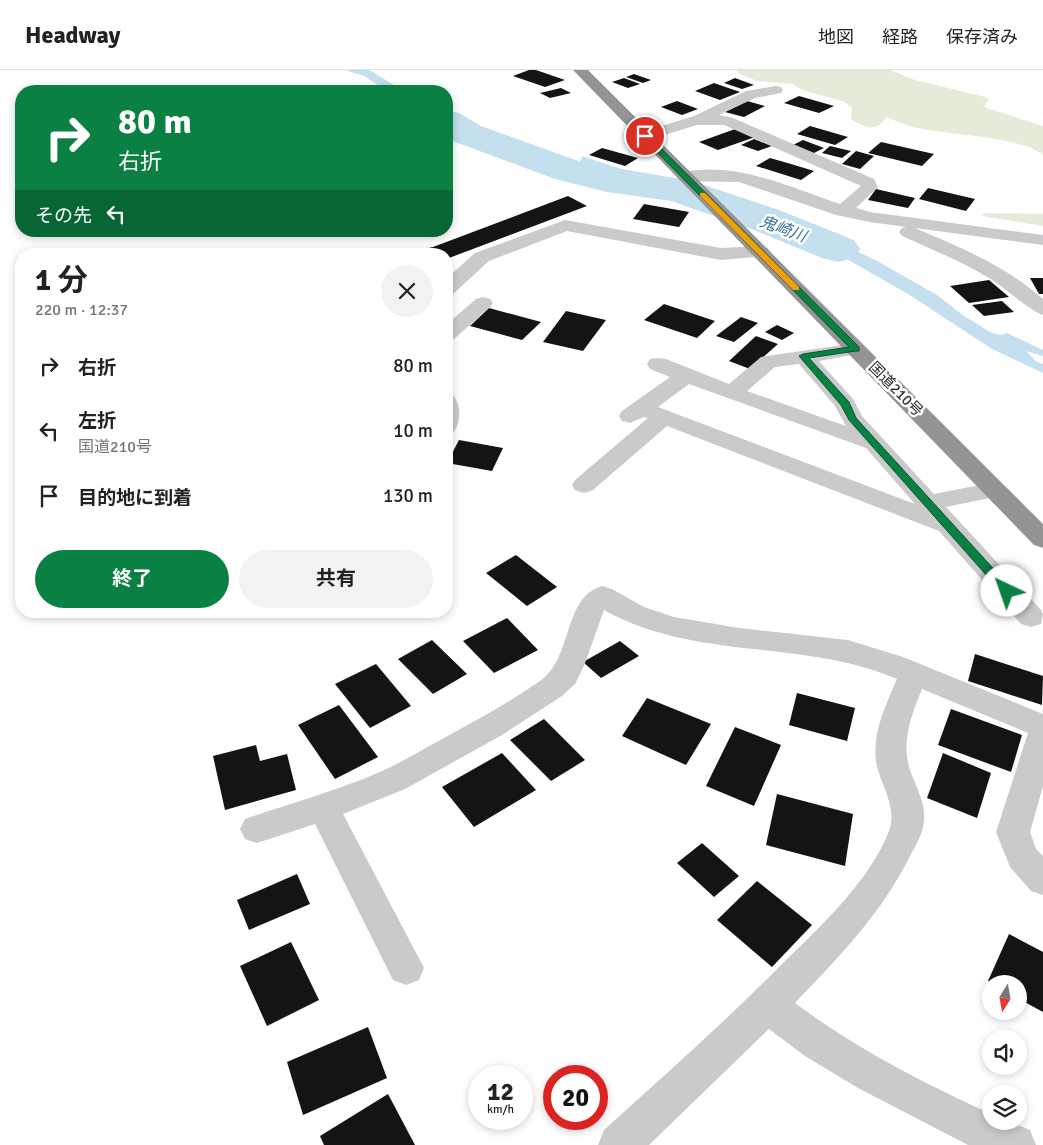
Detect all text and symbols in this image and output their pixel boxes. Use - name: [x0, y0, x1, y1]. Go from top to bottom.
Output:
- text: Headway: [25, 20, 121, 50]
- text: 地図: [818, 26, 854, 48]
- text: 経路: [882, 26, 918, 48]
- text: 保存済み: [946, 26, 1018, 48]
- text: 80 m: [118, 100, 192, 143]
- icon: right: [35, 105, 100, 170]
- pin: [624, 115, 666, 157]
- icon: arrive: [631, 122, 659, 150]
- text: 右折: [118, 148, 162, 175]
- icon: left: [102, 200, 130, 228]
- text: その先: [35, 204, 92, 228]
- water label: 鬼崎川: [757, 211, 811, 247]
- text: 1 分: [35, 262, 88, 299]
- button: close: [381, 265, 433, 317]
- text: 220 m · 12:37: [35, 300, 128, 320]
- icon: right: [35, 352, 63, 380]
- text: 80 m: [393, 354, 433, 378]
- text: 右折: [78, 356, 116, 380]
- street label: 国道210号: [865, 358, 927, 420]
- text: 左折: [78, 409, 116, 433]
- icon: left: [35, 417, 63, 445]
- text: 10 m: [393, 419, 433, 443]
- text: 国道210号: [78, 437, 152, 457]
- icon: arrive: [35, 482, 63, 510]
- text: 130 m: [383, 484, 433, 508]
- text: 目的地に到着: [78, 486, 192, 510]
- button: 終了: [35, 550, 229, 608]
- button: 共有: [239, 550, 433, 608]
- position arrow: [980, 564, 1032, 616]
- north arrow: [982, 975, 1028, 1020]
- map controls: [982, 975, 1027, 1130]
- button: sound: [982, 1030, 1027, 1075]
- speed limit sign: 20: [543, 1065, 608, 1130]
- text: 12: [487, 1076, 514, 1107]
- button: layers: [982, 1085, 1027, 1130]
- text: km/h: [487, 1102, 514, 1117]

